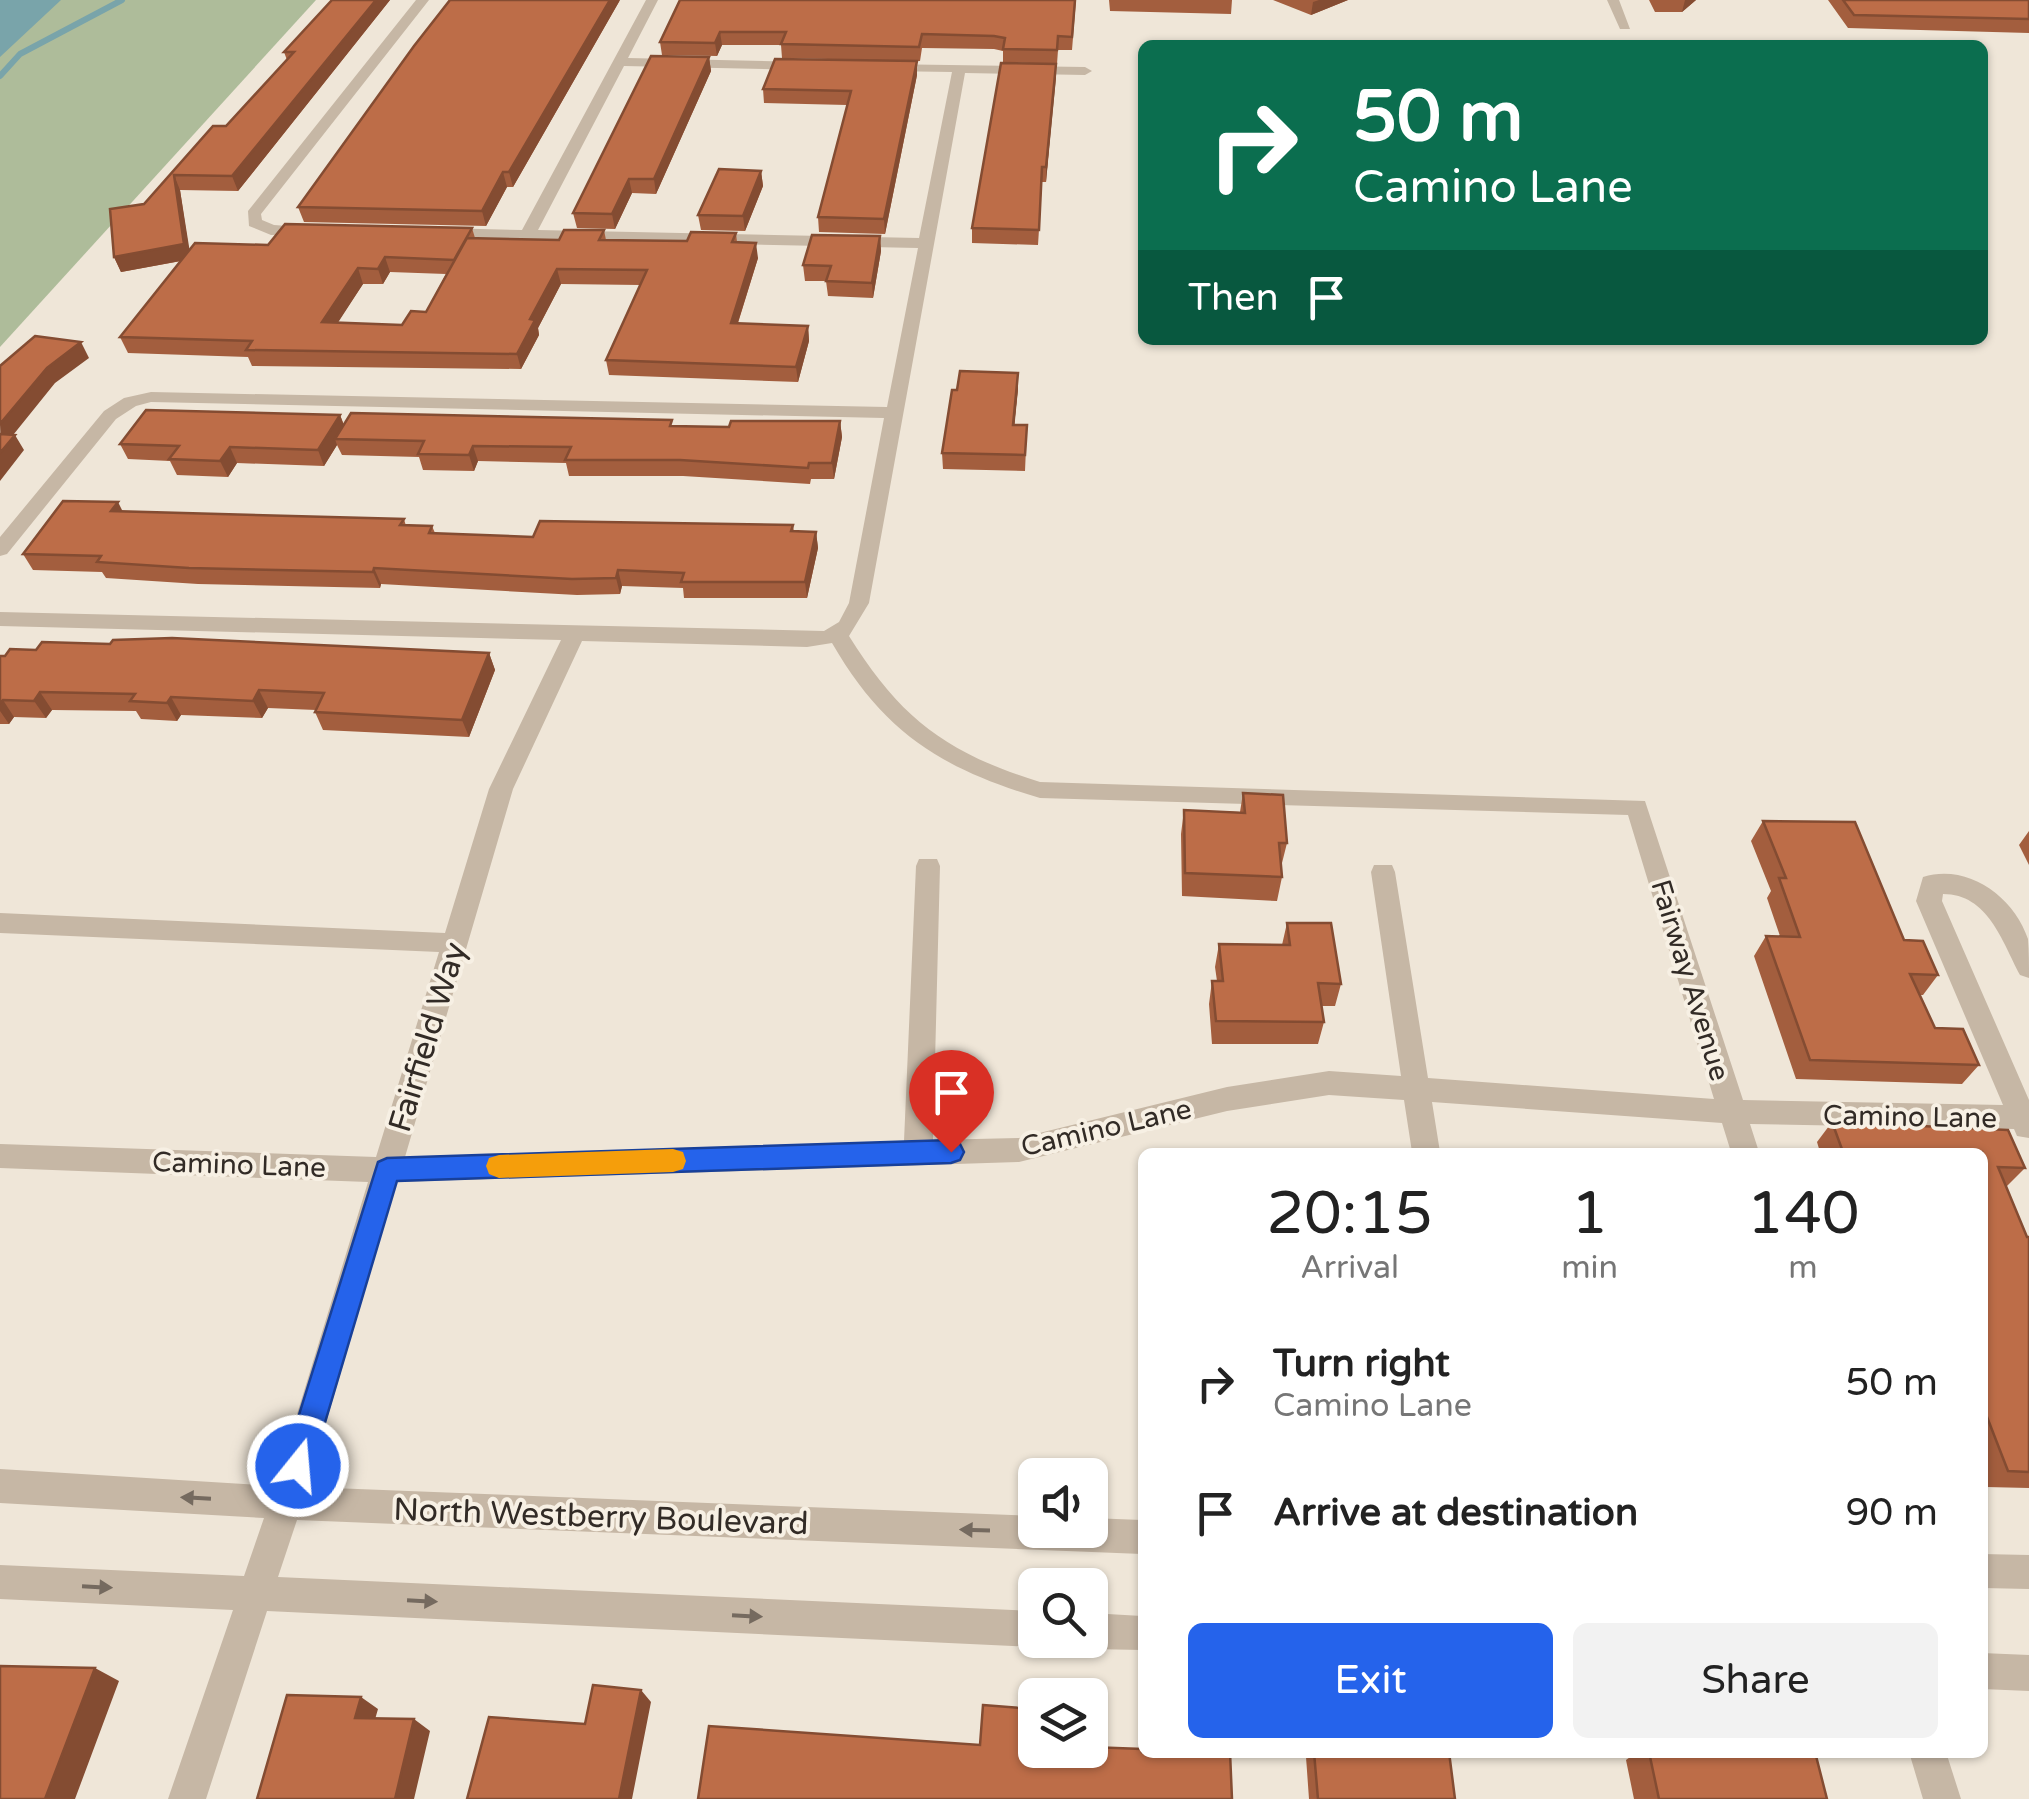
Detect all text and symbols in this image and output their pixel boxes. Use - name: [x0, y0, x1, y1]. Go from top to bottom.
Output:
- text: 50 m: [1353, 76, 1523, 160]
- icon: right: [1188, 80, 1318, 210]
- text: Camino Lane: [1353, 161, 1633, 215]
- icon: arrive: [1299, 270, 1354, 325]
- text: Then: [1188, 275, 1279, 321]
- street label: Fairway Avenue: [1643, 876, 1737, 1085]
- street label: Fairfield Way: [381, 938, 475, 1137]
- pin: [909, 1050, 994, 1153]
- icon: arrive: [924, 1065, 979, 1120]
- street label: Camino Lane: [1018, 1092, 1195, 1164]
- street label: Camino Lane: [1823, 1098, 1997, 1136]
- street label: Camino Lane: [151, 1145, 327, 1185]
- text: 20:15: [1266, 1178, 1433, 1250]
- text: 1: [1571, 1178, 1608, 1250]
- text: 140: [1746, 1178, 1860, 1250]
- text: Arrival: [1300, 1249, 1399, 1287]
- text: min: [1561, 1249, 1618, 1287]
- text: m: [1788, 1249, 1818, 1287]
- text: Turn right: [1273, 1341, 1450, 1387]
- icon: right: [1188, 1356, 1243, 1411]
- text: 50 m: [1846, 1360, 1938, 1406]
- text: Camino Lane: [1273, 1387, 1472, 1425]
- position arrow: [246, 1414, 350, 1518]
- map controls: [1018, 1458, 1108, 1768]
- button: sound: [1018, 1458, 1108, 1548]
- icon: arrive: [1188, 1486, 1243, 1541]
- one-way arrow: [179, 1490, 211, 1506]
- text: Arrive at destination: [1273, 1490, 1638, 1536]
- text: 90 m: [1846, 1490, 1938, 1536]
- street label: North Westberry Boulevard: [393, 1491, 809, 1543]
- one-way arrow: [959, 1522, 991, 1538]
- button: search: [1018, 1568, 1108, 1658]
- one-way arrow: [82, 1579, 114, 1595]
- one-way arrow: [407, 1593, 439, 1609]
- one-way arrow: [731, 1608, 763, 1624]
- button: Exit: [1188, 1623, 1553, 1738]
- button: Share: [1573, 1623, 1938, 1738]
- button: layers: [1018, 1678, 1108, 1768]

